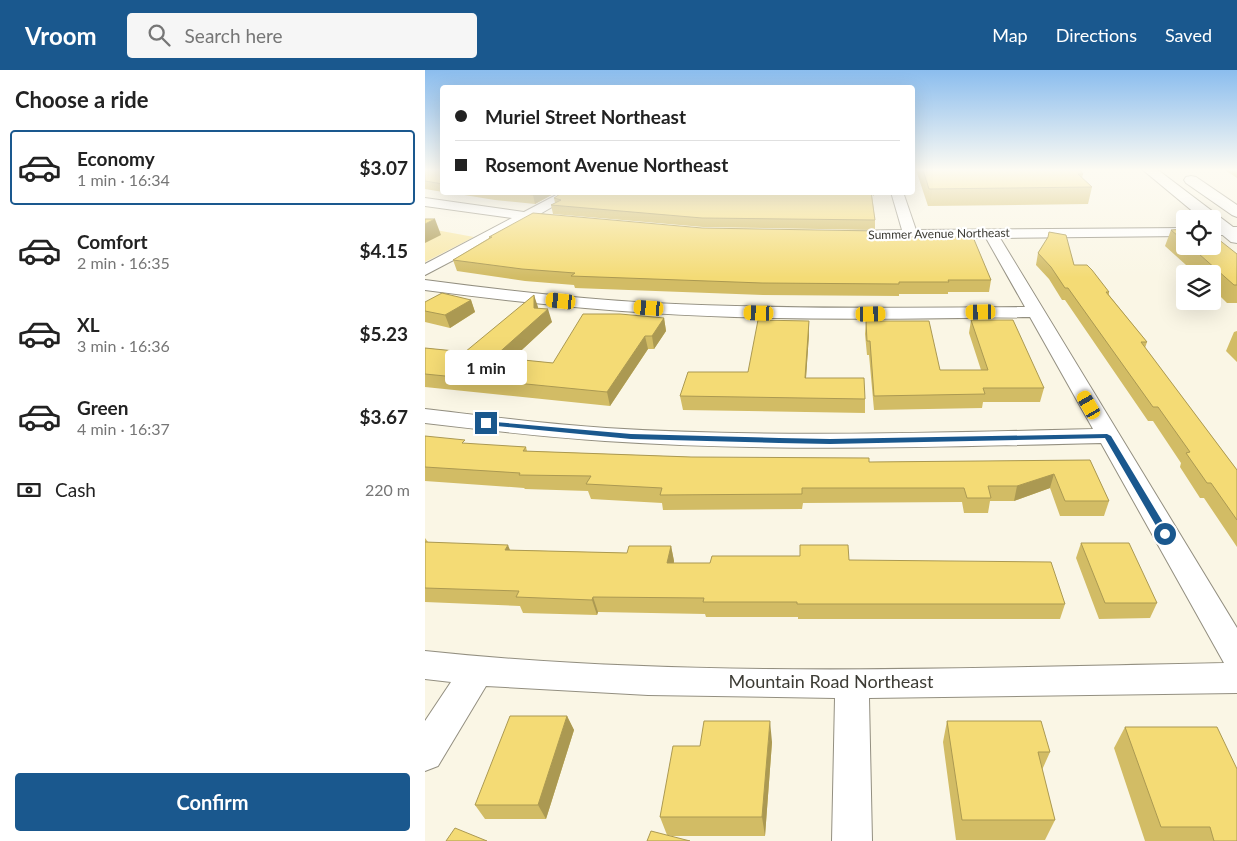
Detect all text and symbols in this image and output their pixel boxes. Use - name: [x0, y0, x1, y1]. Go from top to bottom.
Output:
- search box: [127, 13, 477, 58]
- text: Vroom: [25, 21, 97, 50]
- icon: search: [145, 21, 173, 49]
- text: Search here: [185, 24, 283, 47]
- text: Map: [992, 24, 1028, 46]
- text: Directions: [1056, 24, 1137, 46]
- text: Saved: [1165, 24, 1212, 46]
- text: Choose a ride: [15, 86, 149, 113]
- text: Muriel Street Northeast: [485, 105, 686, 128]
- icon: car: [17, 145, 62, 190]
- text: Economy: [77, 147, 155, 170]
- text: Rosemont Avenue Northeast: [485, 153, 728, 176]
- text: $3.07: [359, 156, 408, 179]
- text: 1 min · 16:34: [77, 170, 170, 189]
- map controls: [1176, 210, 1221, 310]
- button: locate: [1176, 210, 1221, 255]
- street label: Summer Avenue Northeast: [868, 225, 1011, 242]
- icon: car: [17, 228, 62, 273]
- text: Comfort: [77, 230, 148, 253]
- text: $4.15: [359, 239, 408, 262]
- text: 2 min · 16:35: [77, 253, 170, 272]
- button: layers: [1176, 265, 1221, 310]
- car: [545, 292, 576, 310]
- car: [633, 299, 664, 317]
- car: [965, 304, 996, 320]
- car: [743, 305, 774, 321]
- car: [855, 306, 886, 322]
- icon: car: [17, 311, 62, 356]
- text: XL: [77, 313, 100, 336]
- text: $5.23: [359, 322, 408, 345]
- text: 3 min · 16:36: [77, 336, 170, 355]
- callout: 1 min: [445, 350, 527, 386]
- text: 1 min: [466, 358, 506, 377]
- car: [1075, 388, 1102, 422]
- icon: car: [17, 394, 62, 439]
- text: Green: [77, 396, 128, 419]
- text: $3.67: [359, 405, 408, 428]
- route end: [475, 412, 497, 434]
- text: 4 min · 16:37: [77, 419, 170, 438]
- icon: cash: [15, 476, 43, 504]
- text: Cash: [55, 478, 96, 501]
- text: 220 m: [365, 480, 410, 499]
- route start: [1154, 523, 1176, 545]
- street label: Mountain Road Northeast: [729, 670, 934, 692]
- button: Confirm: [15, 773, 410, 831]

